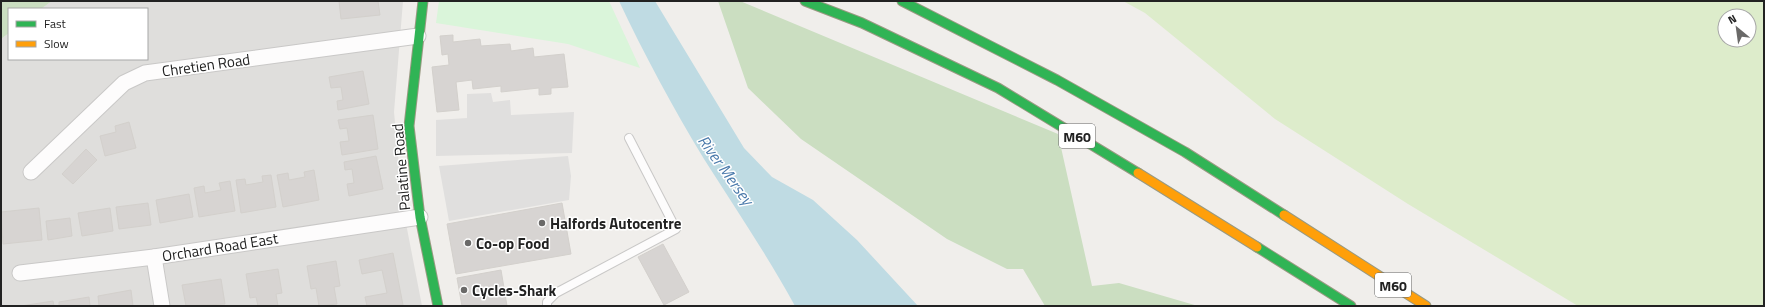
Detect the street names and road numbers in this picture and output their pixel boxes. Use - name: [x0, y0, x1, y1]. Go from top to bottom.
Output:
- street label: Chretien Road: [160, 47, 252, 83]
- street label: Palatine Road: [386, 123, 416, 211]
- road number: M60: [1059, 124, 1095, 148]
- street label: Orchard Road East: [160, 226, 280, 268]
- road number: M60: [1375, 273, 1411, 297]

